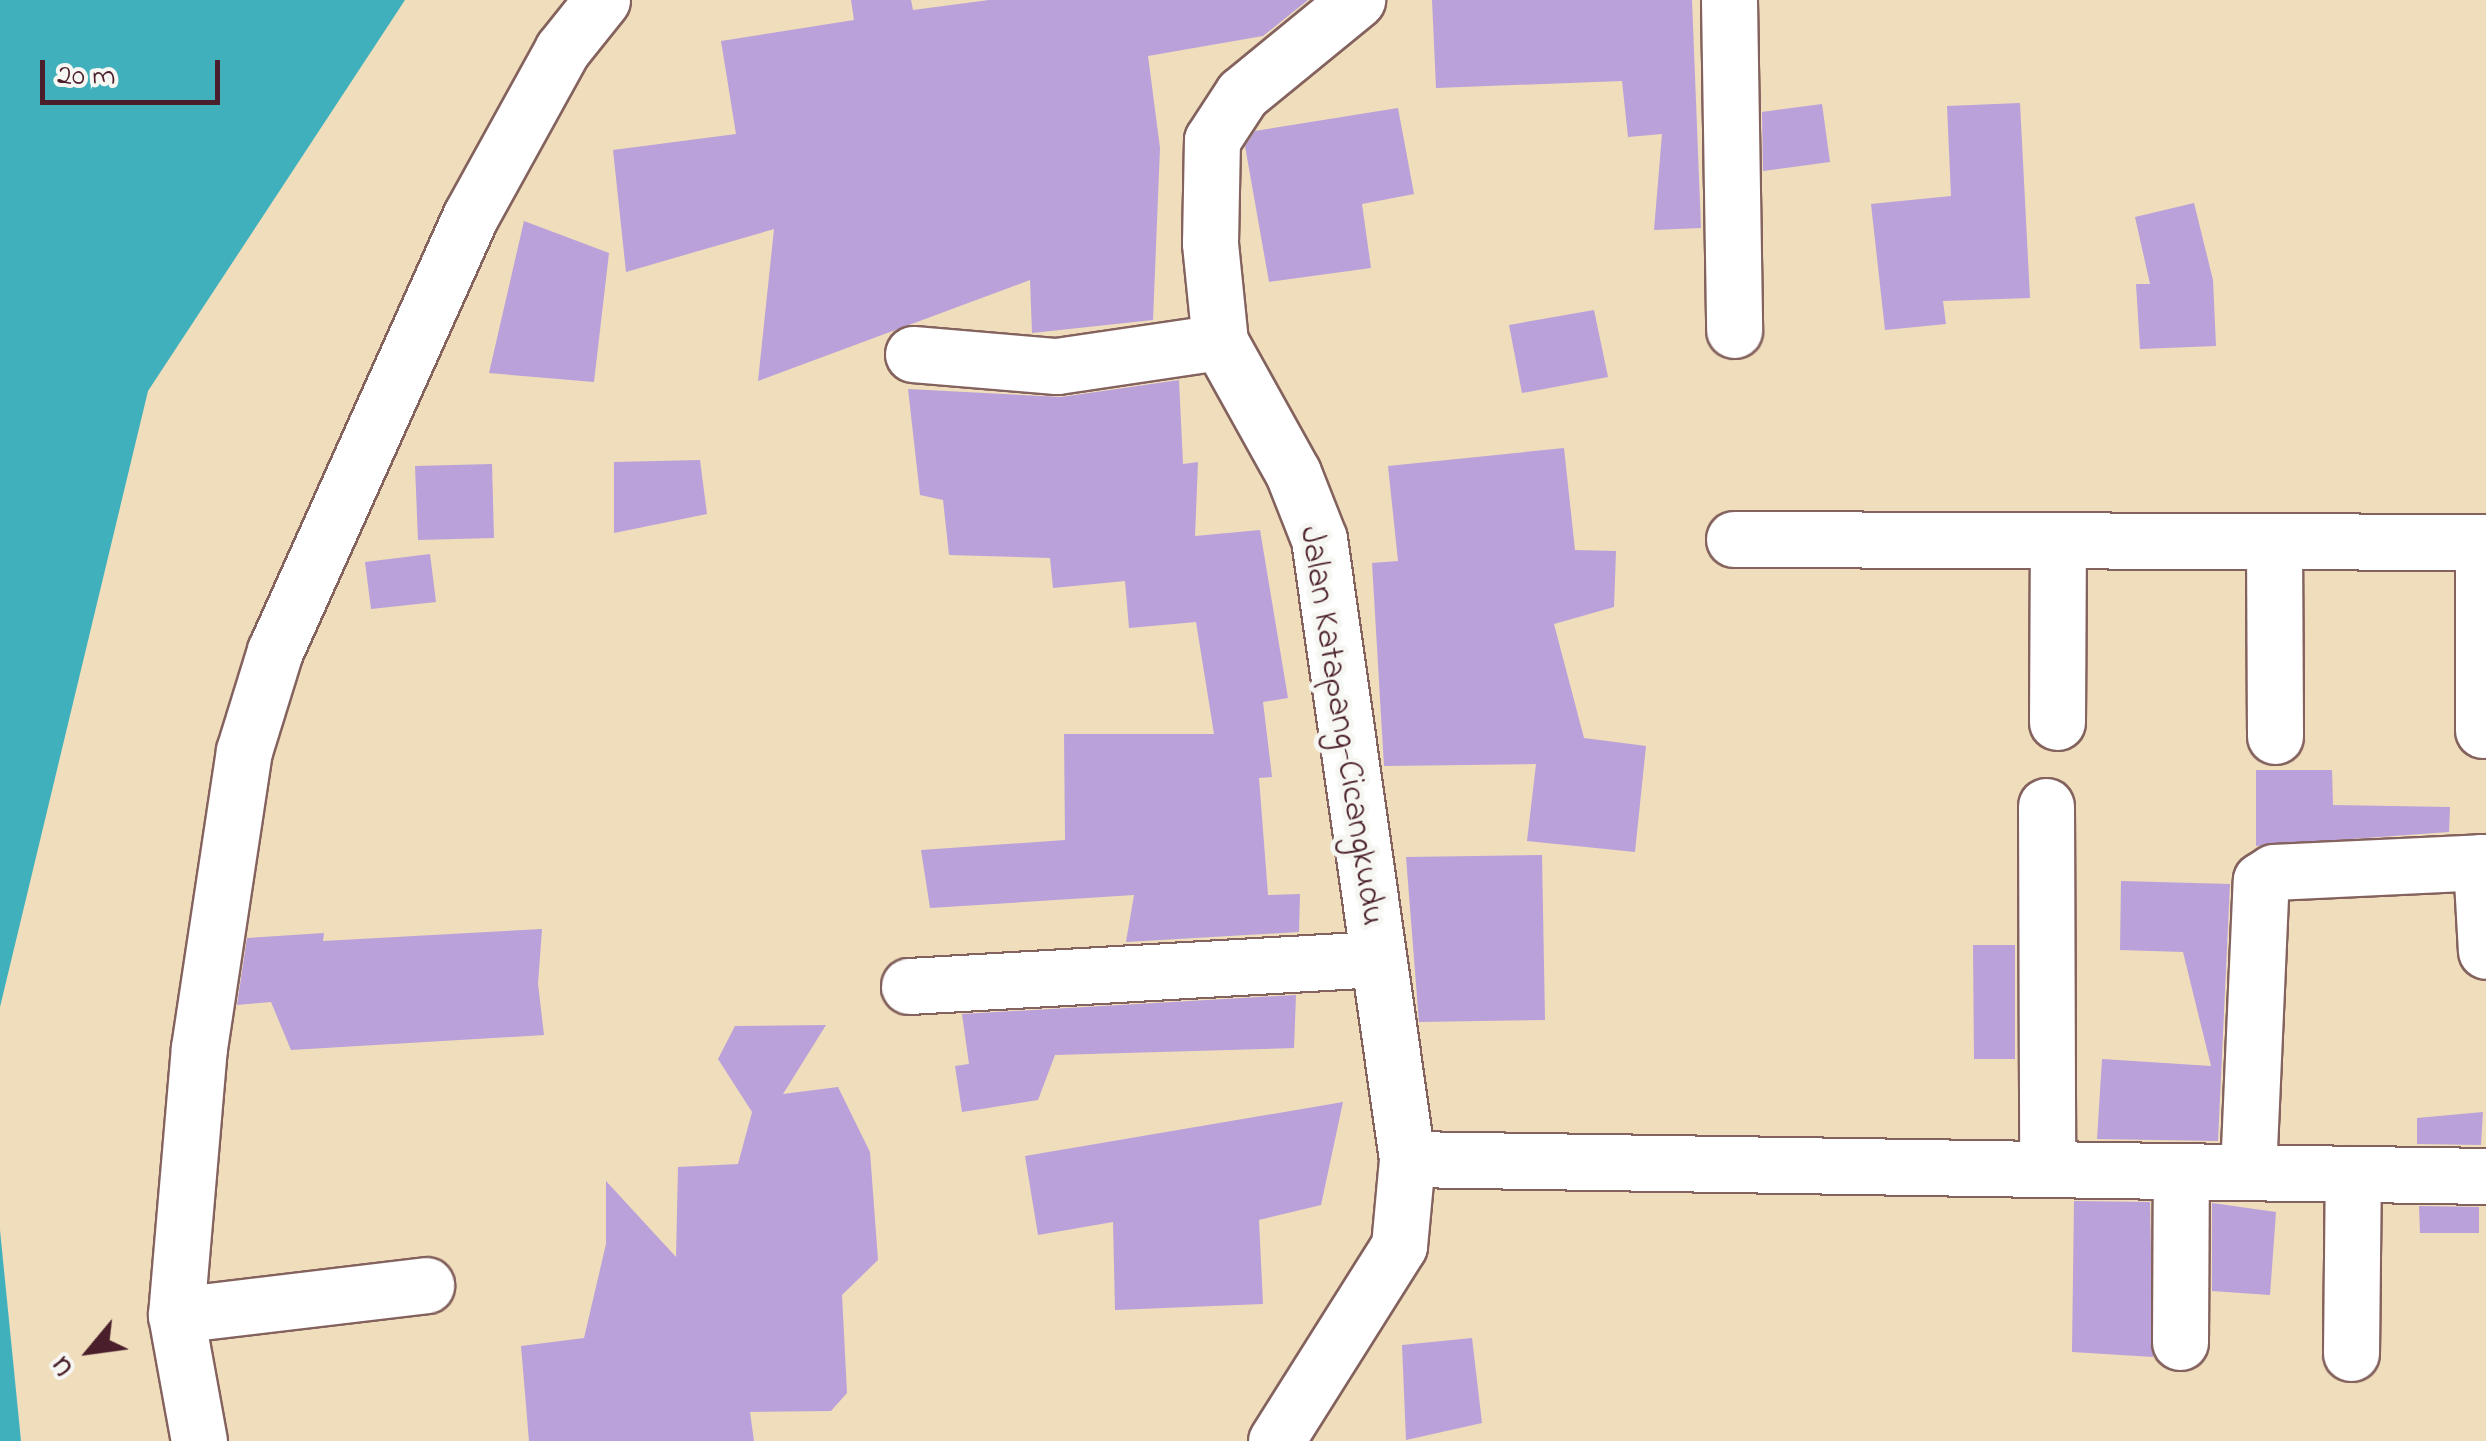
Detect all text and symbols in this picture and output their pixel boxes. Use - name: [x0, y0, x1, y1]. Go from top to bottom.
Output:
- scale bar: [45, 40, 225, 102]
- text: 20 m: [57, 55, 116, 99]
- street label: Jalan Katapang-Cicangkudu: [1289, 523, 1393, 929]
- north arrow: [40, 1301, 140, 1401]
- text: U: [41, 1348, 86, 1383]

